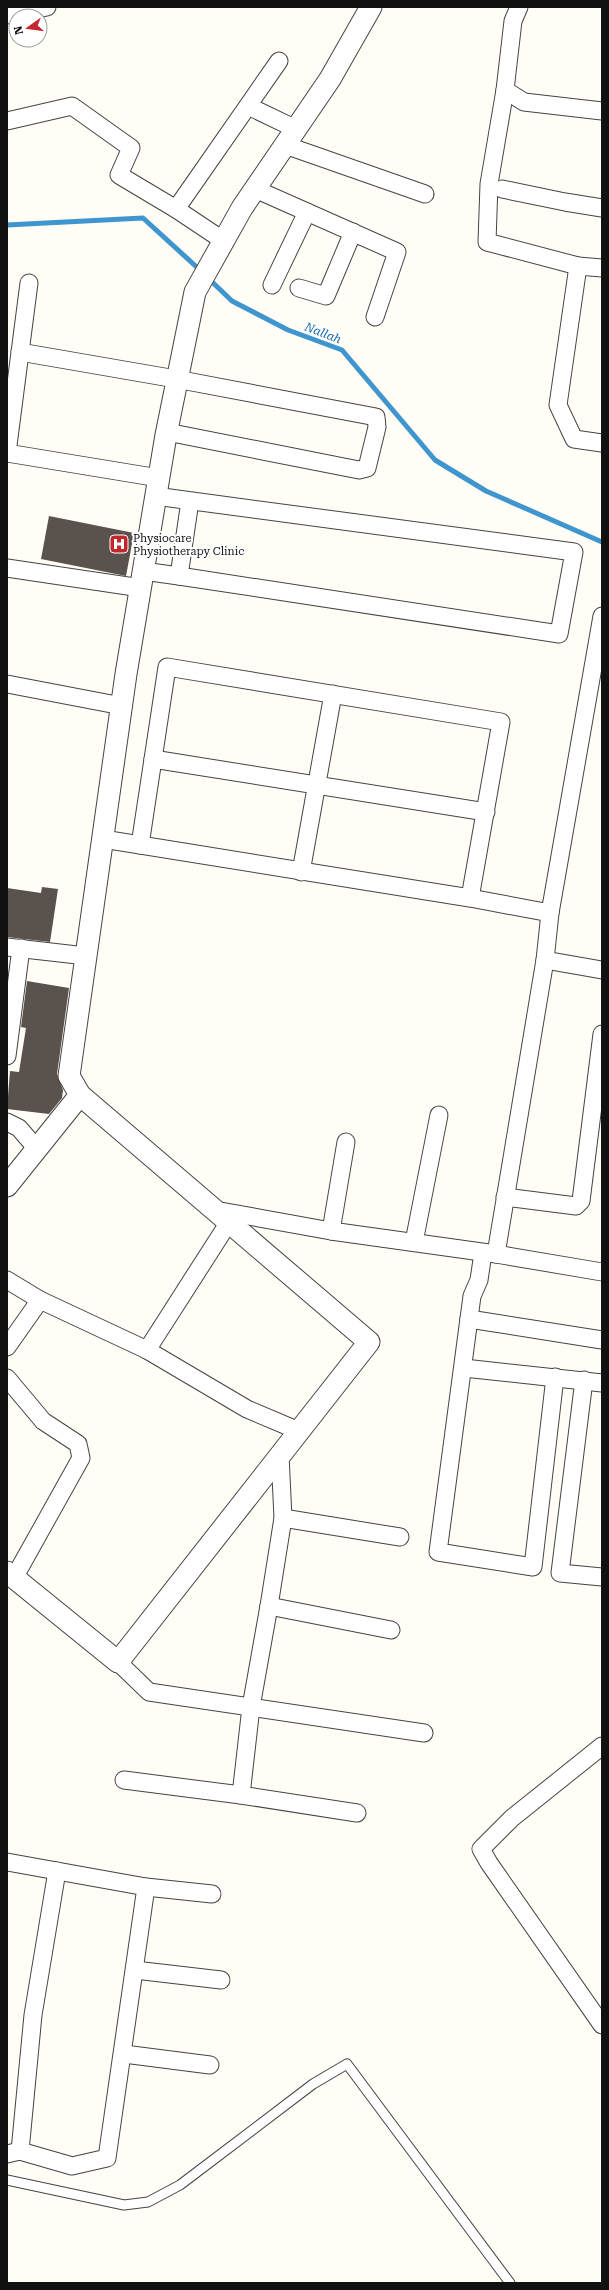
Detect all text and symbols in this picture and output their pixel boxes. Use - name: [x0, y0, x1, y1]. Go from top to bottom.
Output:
- north arrow: [8, 8, 48, 48]
- text: N: [11, 24, 26, 36]
- water label: Nallah: [302, 319, 343, 346]
- place label: Physiocare Physiotherapy Clinic: [133, 532, 244, 558]
- hospital icon: Physiocare Physiotherapy Clinic: [108, 533, 130, 555]

